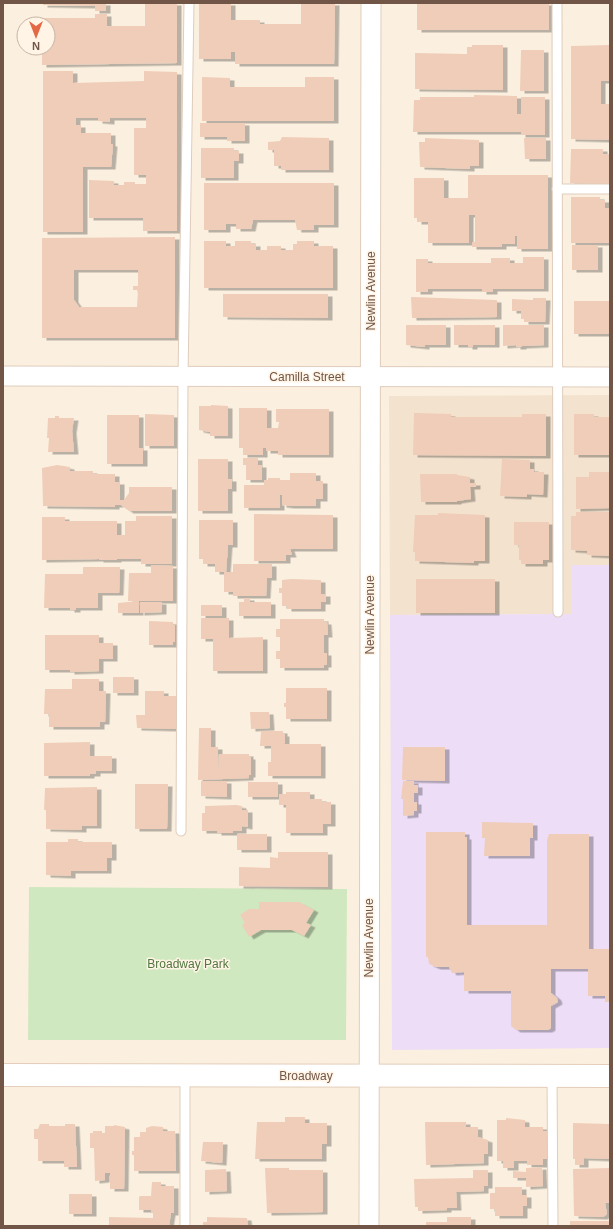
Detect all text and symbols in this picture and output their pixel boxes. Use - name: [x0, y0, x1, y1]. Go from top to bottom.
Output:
- north arrow: [16, 16, 56, 56]
- text: N: [32, 40, 40, 52]
- street label: Newlin Avenue: [364, 251, 378, 331]
- street label: Camilla Street: [269, 370, 345, 384]
- street label: Newlin Avenue: [363, 575, 377, 655]
- street label: Newlin Avenue: [362, 898, 376, 978]
- park label: Broadway Park: [147, 957, 230, 971]
- street label: Broadway: [279, 1069, 333, 1083]

